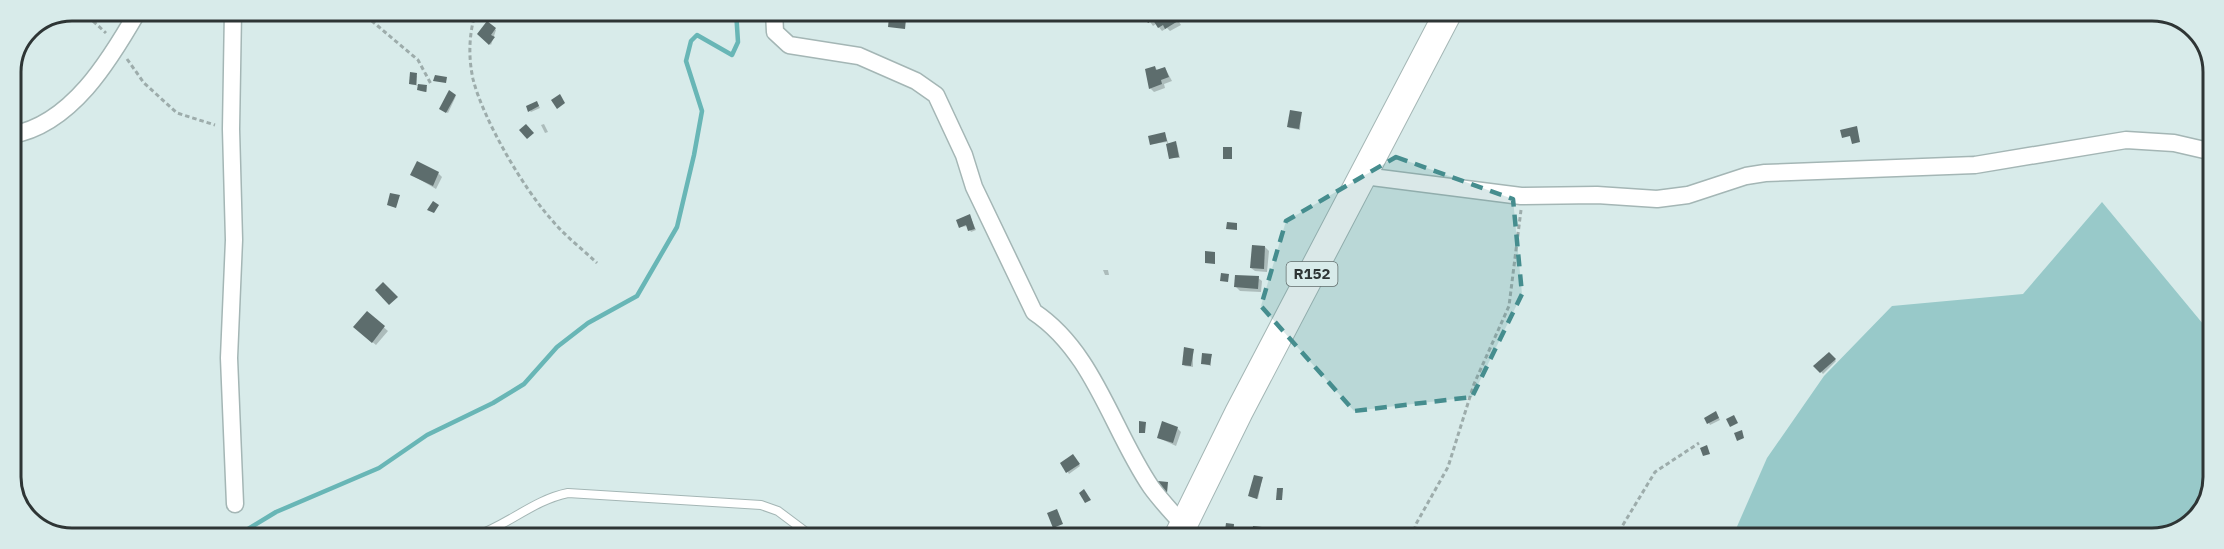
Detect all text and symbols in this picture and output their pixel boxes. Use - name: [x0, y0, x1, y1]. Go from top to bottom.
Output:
- road number: R152: [1286, 262, 1338, 286]

